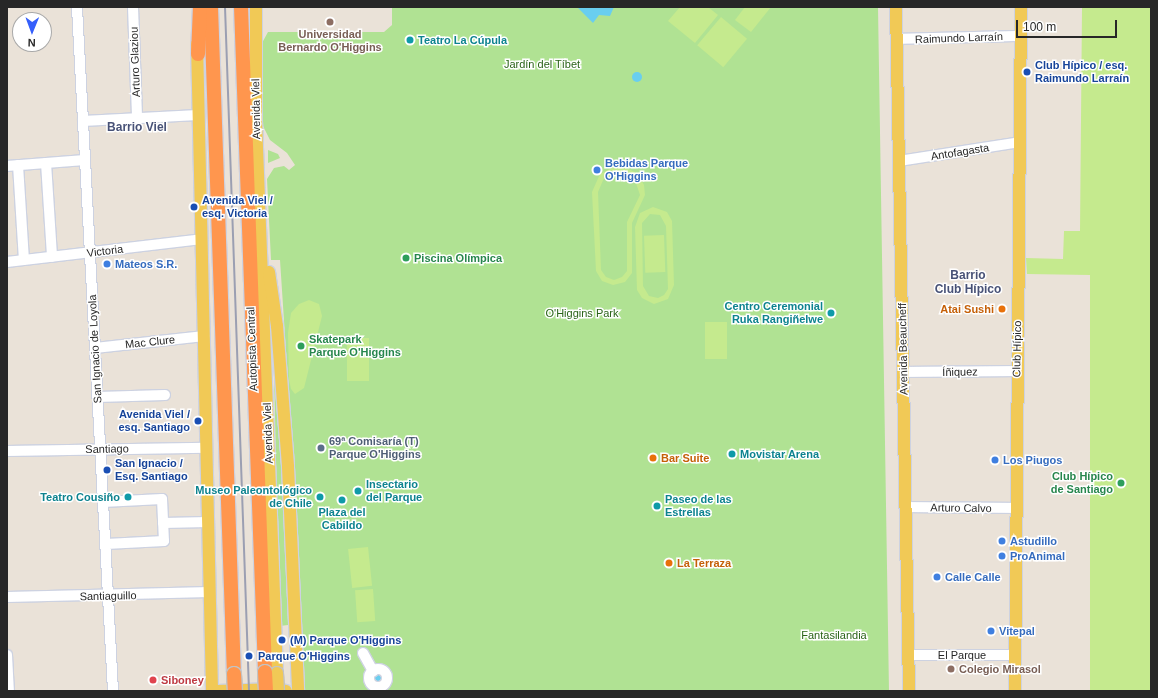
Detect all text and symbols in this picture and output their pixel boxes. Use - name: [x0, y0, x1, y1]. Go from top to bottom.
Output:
- north arrow: [12, 12, 52, 52]
- scale bar: [1018, 12, 1119, 38]
- marker: Universidad Bernardo O'Higgins: [325, 17, 335, 27]
- text: 100 m: [1023, 20, 1056, 34]
- street label: Arturo Glaziou: [127, 27, 143, 97]
- place label: Universidad Bernardo O'Higgins: [278, 28, 382, 54]
- street label: Raimundo Larraín: [915, 30, 1003, 46]
- place label: Teatro La Cúpula: [418, 33, 507, 47]
- marker: Teatro La Cúpula: [405, 35, 415, 45]
- text: N: [28, 37, 36, 49]
- park label: Jardín del Tíbet: [504, 57, 580, 71]
- place label: Club Hípico / esq. Raimundo Larraín: [1035, 59, 1129, 85]
- marker: Club Hípico / esq. Raimundo Larraín: [1022, 67, 1032, 77]
- street label: Avenida Viel: [249, 79, 263, 139]
- district label: Barrio Viel: [107, 121, 167, 135]
- street label: Antofagasta: [930, 141, 990, 163]
- place label: Bebidas Parque O'Higgins: [605, 157, 688, 183]
- marker: Bebidas Parque O'Higgins: [592, 165, 602, 175]
- place label: Avenida Viel / esq. Victoria: [202, 194, 273, 220]
- marker: Avenida Viel / esq. Victoria: [189, 202, 199, 212]
- street label: Victoria: [86, 242, 124, 260]
- place label: Piscina Olímpica: [414, 251, 502, 265]
- marker: Piscina Olímpica: [401, 253, 411, 263]
- place label: Mateos S.R.: [115, 257, 177, 271]
- marker: Mateos S.R.: [102, 259, 112, 269]
- district label: Barrio Club Hípico: [935, 269, 1001, 297]
- street label: San Ignacio de Loyola: [86, 294, 104, 404]
- place label: Centro Ceremonial Ruka Rangiñelwe: [725, 300, 823, 326]
- place label: Atai Sushi: [940, 302, 994, 316]
- street label: Avenida Beaucheff: [896, 303, 910, 395]
- marker: Atai Sushi: [997, 304, 1007, 314]
- park label: O'Higgins Park: [545, 306, 619, 320]
- street label: Autopista Central: [244, 307, 260, 391]
- marker: Centro Ceremonial Ruka Rangiñelwe: [826, 308, 836, 318]
- street label: Club Hípico: [1010, 320, 1024, 378]
- street label: Mac Clure: [124, 333, 176, 351]
- place label: Skatepark Parque O'Higgins: [309, 333, 401, 359]
- marker: Skatepark Parque O'Higgins: [296, 341, 306, 351]
- street label: Íñiquez: [942, 365, 978, 379]
- street label: Avenida Viel: [260, 402, 276, 464]
- place label: Avenida Viel / esq. Santiago: [118, 408, 190, 434]
- marker: Avenida Viel / esq. Santiago: [193, 416, 203, 426]
- place label: 69ª Comisaría (T) Parque O'Higgins: [329, 435, 421, 461]
- street label: Santiago: [85, 442, 129, 456]
- marker: 69ª Comisaría (T) Parque O'Higgins: [316, 443, 326, 453]
- place label: Movistar Arena: [740, 447, 819, 461]
- marker: Movistar Arena: [727, 449, 737, 459]
- place label: Bar Suite: [661, 451, 709, 465]
- marker: Bar Suite: [648, 453, 658, 463]
- place label: Los Piugos: [1003, 453, 1062, 467]
- marker: Los Piugos: [990, 455, 1000, 465]
- place label: San Ignacio / Esq. Santiago: [115, 457, 188, 483]
- marker: San Ignacio / Esq. Santiago: [102, 465, 112, 475]
- place label: Club Hípico de Santiago: [1051, 470, 1113, 496]
- place label: Insectario del Parque: [366, 478, 422, 504]
- marker: Club Hípico de Santiago: [1116, 478, 1126, 488]
- place label: Museo Paleontológico de Chile: [195, 484, 312, 510]
- marker: Insectario del Parque: [353, 486, 363, 496]
- place label: Teatro Cousiño: [40, 490, 120, 504]
- marker: Teatro Cousiño: [123, 492, 133, 502]
- marker: Museo Paleontológico de Chile: [315, 492, 325, 502]
- place label: Paseo de las Estrellas: [665, 493, 732, 519]
- marker: Plaza del Cabildo: [337, 495, 347, 505]
- marker: Paseo de las Estrellas: [652, 501, 662, 511]
- street label: Arturo Calvo: [930, 501, 992, 515]
- place label: Plaza del Cabildo: [318, 506, 366, 532]
- place label: Astudillo: [1010, 534, 1057, 548]
- marker: Astudillo: [997, 536, 1007, 546]
- place label: ProAnimal: [1010, 549, 1065, 563]
- marker: ProAnimal: [997, 551, 1007, 561]
- place label: La Terraza: [677, 556, 731, 570]
- marker: La Terraza: [664, 558, 674, 568]
- place label: Calle Calle: [945, 570, 1001, 584]
- marker: Calle Calle: [932, 572, 942, 582]
- street label: Santiaguillo: [79, 589, 137, 603]
- place label: Vitepal: [999, 624, 1035, 638]
- marker: Vitepal: [986, 626, 996, 636]
- park label: Fantasilandia: [801, 628, 867, 642]
- place label: (M) Parque O'Higgins: [290, 633, 401, 647]
- marker: (M) Parque O'Higgins: [277, 635, 287, 645]
- street label: El Parque: [938, 648, 986, 662]
- place label: Parque O'Higgins: [258, 649, 350, 663]
- marker: Parque O'Higgins: [243, 650, 255, 662]
- place label: Colegio Mirasol: [959, 662, 1041, 676]
- marker: Colegio Mirasol: [946, 664, 956, 674]
- place label: Siboney: [161, 673, 204, 687]
- marker: Siboney: [148, 675, 158, 685]

